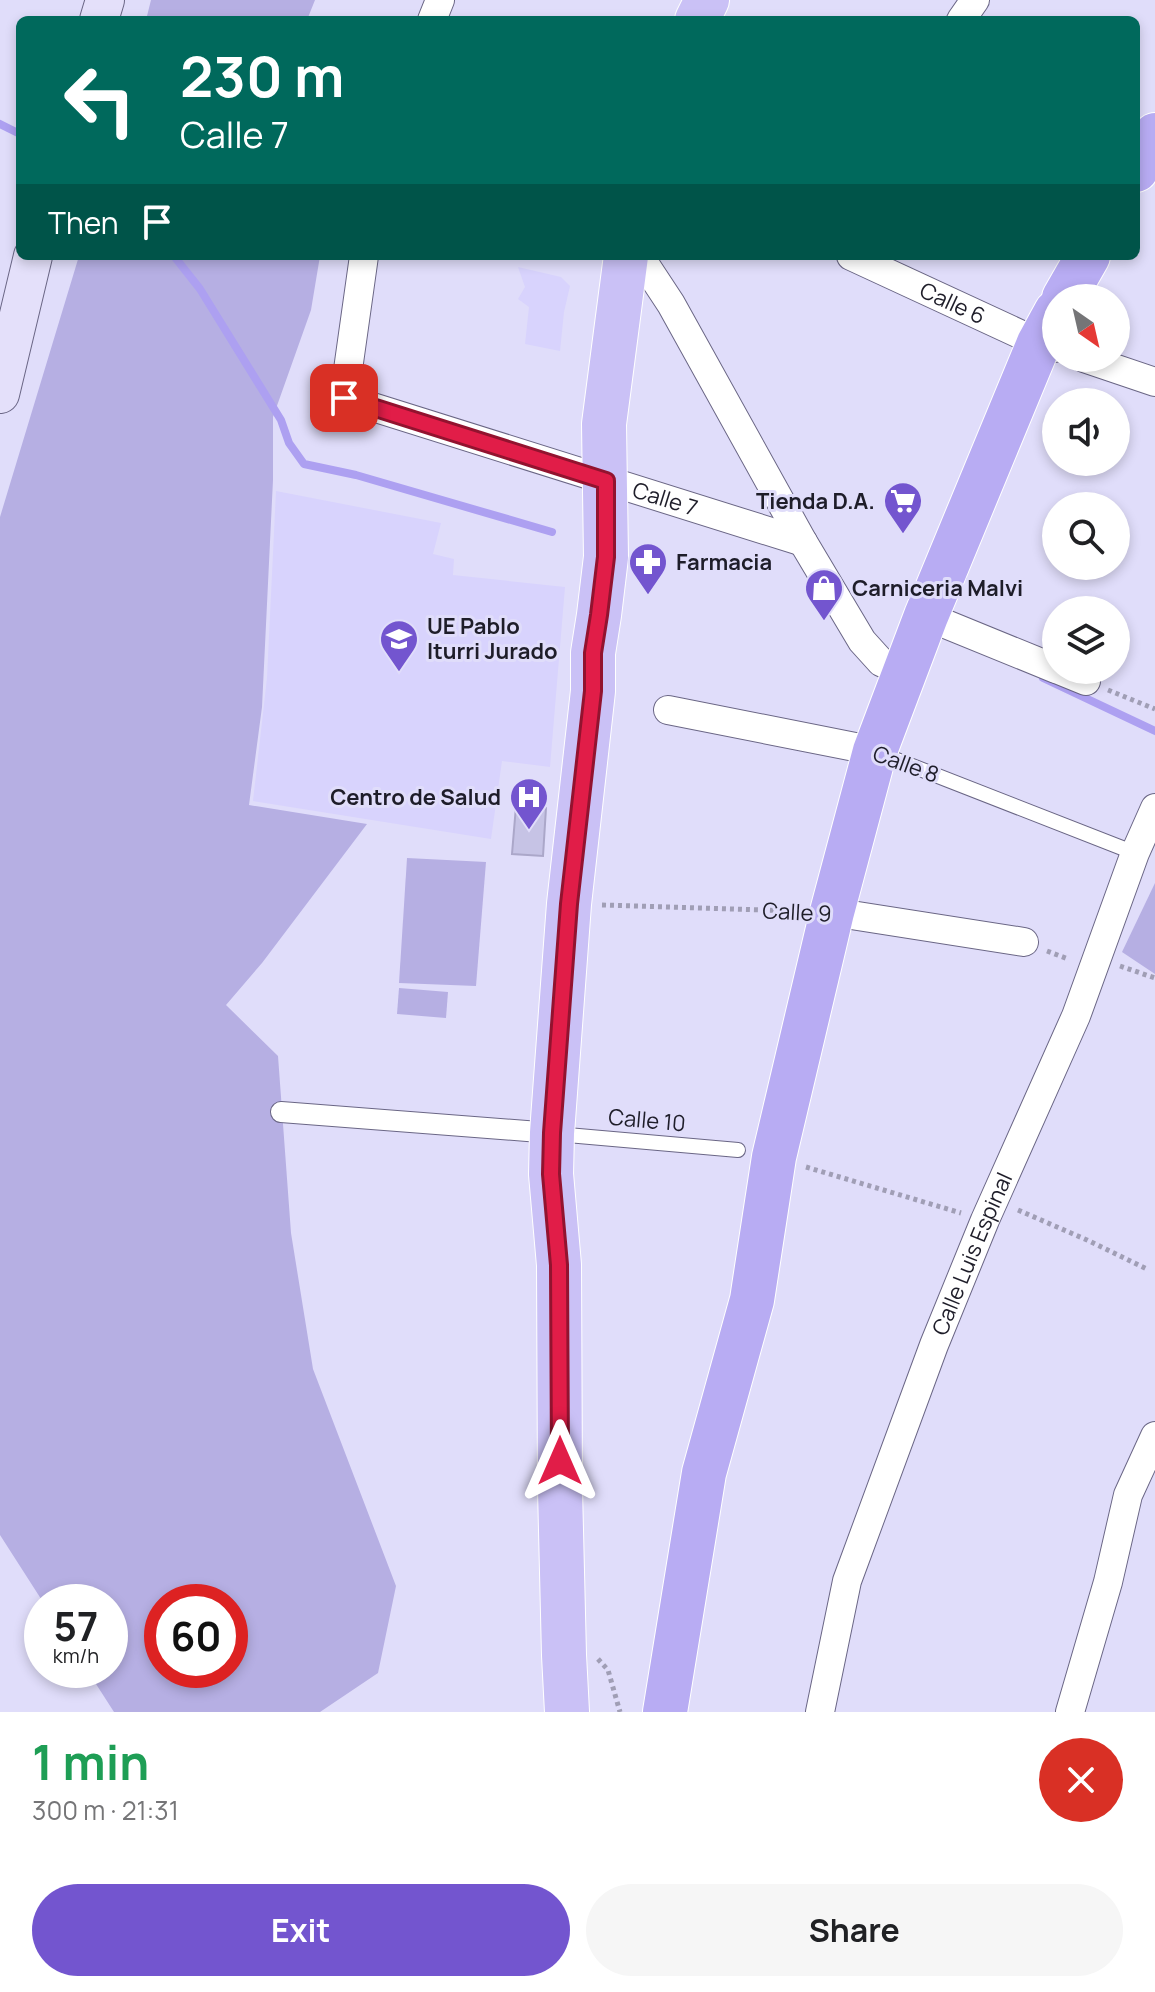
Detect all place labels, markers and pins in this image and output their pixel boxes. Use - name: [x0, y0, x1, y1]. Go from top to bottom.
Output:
- pin: [310, 364, 378, 432]
- supermarket icon: Tienda D.A.: [882, 480, 924, 535]
- place label: Tienda D.A.: [756, 486, 875, 516]
- pharmacy icon: Farmacia: [627, 541, 669, 596]
- place label: Farmacia: [676, 547, 772, 577]
- shop icon: Carniceria Malvi: [803, 567, 845, 622]
- place label: Carniceria Malvi: [852, 573, 1023, 603]
- place label: UE Pablo Iturri Jurado: [427, 611, 558, 666]
- school or university icon: UE Pablo Iturri Jurado: [378, 618, 420, 673]
- hospital icon: Centro de Salud: [508, 776, 550, 831]
- place label: Centro de Salud: [330, 782, 501, 812]

